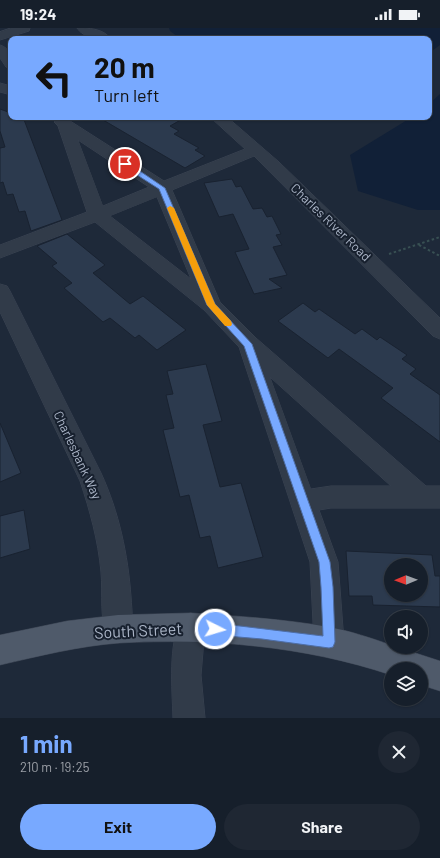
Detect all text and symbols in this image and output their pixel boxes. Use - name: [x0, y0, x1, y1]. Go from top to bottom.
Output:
- text: 19:24: [20, 5, 56, 23]
- text: 20 m: [94, 50, 155, 84]
- icon: left: [28, 52, 80, 104]
- text: Turn left: [94, 84, 160, 106]
- pin: [108, 147, 142, 181]
- icon: arrive: [114, 153, 136, 175]
- street label: Charles River Road: [288, 180, 374, 264]
- street label: Charlesbank Way: [51, 408, 105, 502]
- north arrow: [384, 558, 428, 602]
- map controls: [384, 558, 428, 706]
- position arrow: [194, 608, 236, 650]
- button: sound: [384, 610, 428, 654]
- street label: South Street: [94, 618, 182, 642]
- button: layers: [384, 662, 428, 706]
- text: 1 min: [20, 729, 73, 758]
- button: close: [378, 731, 420, 773]
- text: 210 m · 19:25: [20, 759, 89, 775]
- button: Exit: [20, 804, 216, 850]
- button: Share: [224, 804, 420, 850]

